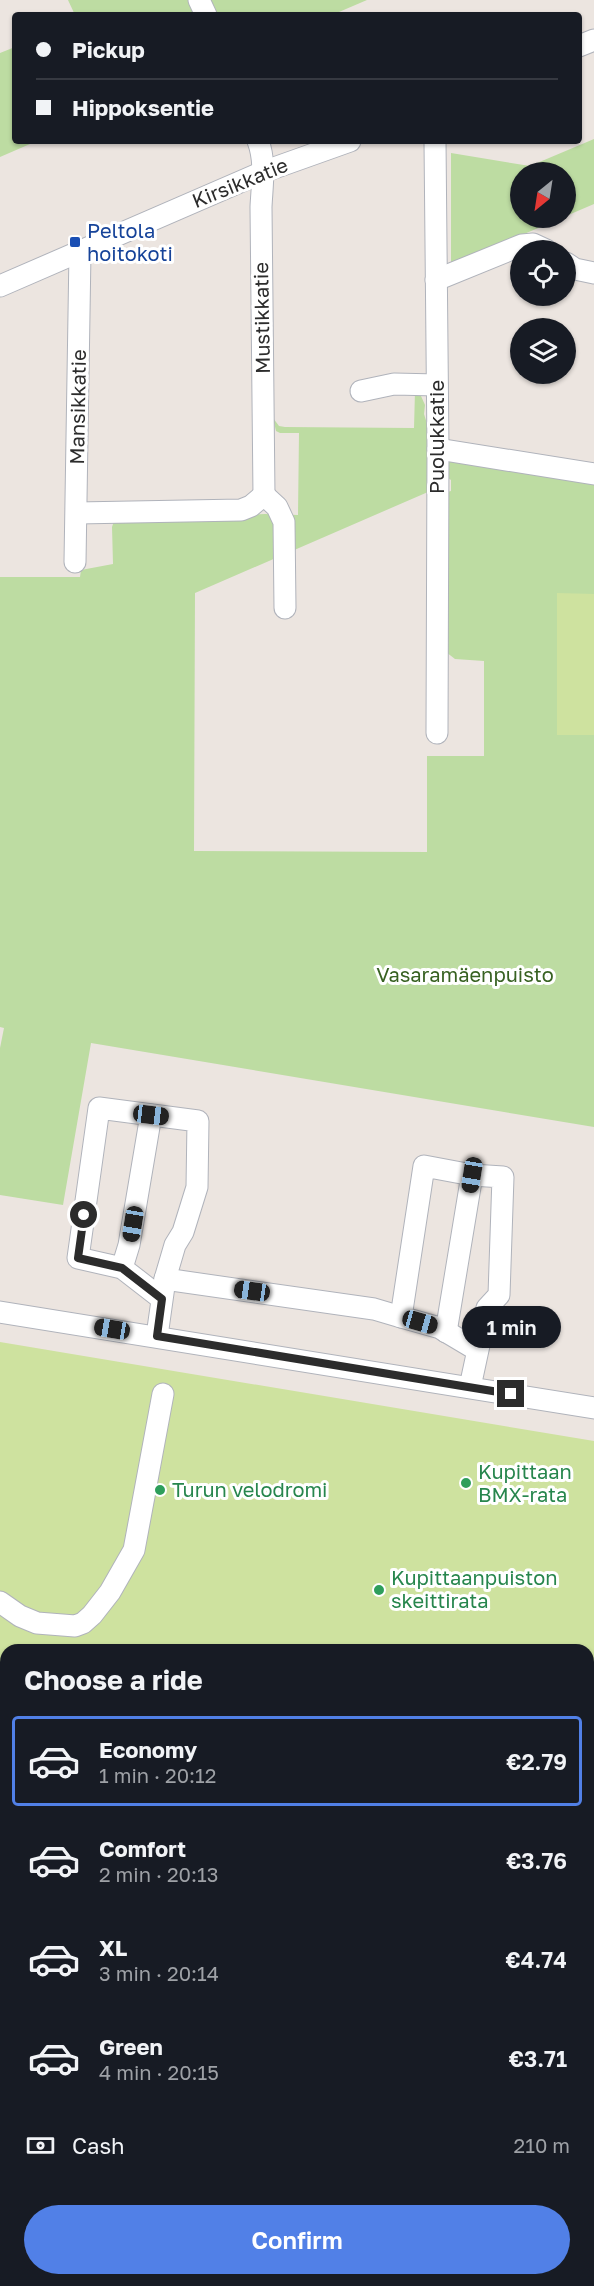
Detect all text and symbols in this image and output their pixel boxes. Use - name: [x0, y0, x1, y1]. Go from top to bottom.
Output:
- text: Pickup: [72, 36, 145, 63]
- text: Hippoksentie: [72, 94, 214, 121]
- street label: Kirsikkatie: [188, 152, 291, 212]
- north arrow: [510, 162, 576, 228]
- map controls: [510, 162, 576, 384]
- place label: Peltola hoitokoti: [87, 218, 173, 265]
- marker: Peltola hoitokoti: [68, 235, 82, 249]
- button: locate: [510, 240, 576, 306]
- street label: Mustikkatie: [248, 262, 274, 374]
- button: layers: [510, 318, 576, 384]
- street label: Mansikkatie: [64, 349, 90, 465]
- street label: Puolukkatie: [424, 380, 448, 494]
- park label: Vasaramäenpuisto: [376, 962, 554, 986]
- car: [132, 1104, 170, 1126]
- car: [460, 1156, 484, 1194]
- route start: [70, 1201, 97, 1228]
- car: [121, 1205, 145, 1243]
- car: [233, 1280, 271, 1302]
- callout: 1 min: [462, 1307, 560, 1349]
- car: [400, 1308, 440, 1336]
- text: 1 min: [486, 1315, 537, 1339]
- car: [93, 1317, 131, 1341]
- route end: [497, 1380, 524, 1407]
- place label: Kupittaan BMX-rata: [478, 1459, 572, 1506]
- marker: Kupittaan BMX-rata: [459, 1476, 473, 1490]
- place label: Turun velodromi: [172, 1477, 327, 1501]
- marker: Turun velodromi: [153, 1483, 167, 1497]
- place label: Kupittaanpuiston skeittirata: [391, 1565, 558, 1612]
- marker: Kupittaanpuiston skeittirata: [372, 1583, 386, 1597]
- text: Choose a ride: [24, 1664, 203, 1696]
- icon: car: [27, 1734, 81, 1788]
- text: Economy: [99, 1736, 197, 1763]
- text: €2.79: [506, 1748, 567, 1775]
- text: 1 min · 20:12: [99, 1763, 216, 1787]
- icon: car: [27, 1833, 81, 1887]
- text: Comfort: [99, 1835, 186, 1862]
- text: €3.76: [506, 1847, 567, 1874]
- text: 2 min · 20:13: [99, 1862, 218, 1886]
- icon: car: [27, 1932, 81, 1986]
- text: XL: [99, 1934, 127, 1961]
- text: €4.74: [506, 1946, 567, 1973]
- text: 3 min · 20:14: [99, 1961, 219, 1985]
- icon: car: [27, 2031, 81, 2085]
- text: Green: [99, 2033, 163, 2060]
- text: €3.71: [509, 2045, 567, 2072]
- text: 4 min · 20:15: [99, 2060, 219, 2084]
- icon: cash: [24, 2129, 57, 2162]
- text: Cash: [72, 2132, 125, 2159]
- text: 210 m: [514, 2133, 570, 2157]
- button: Confirm: [24, 2205, 570, 2274]

